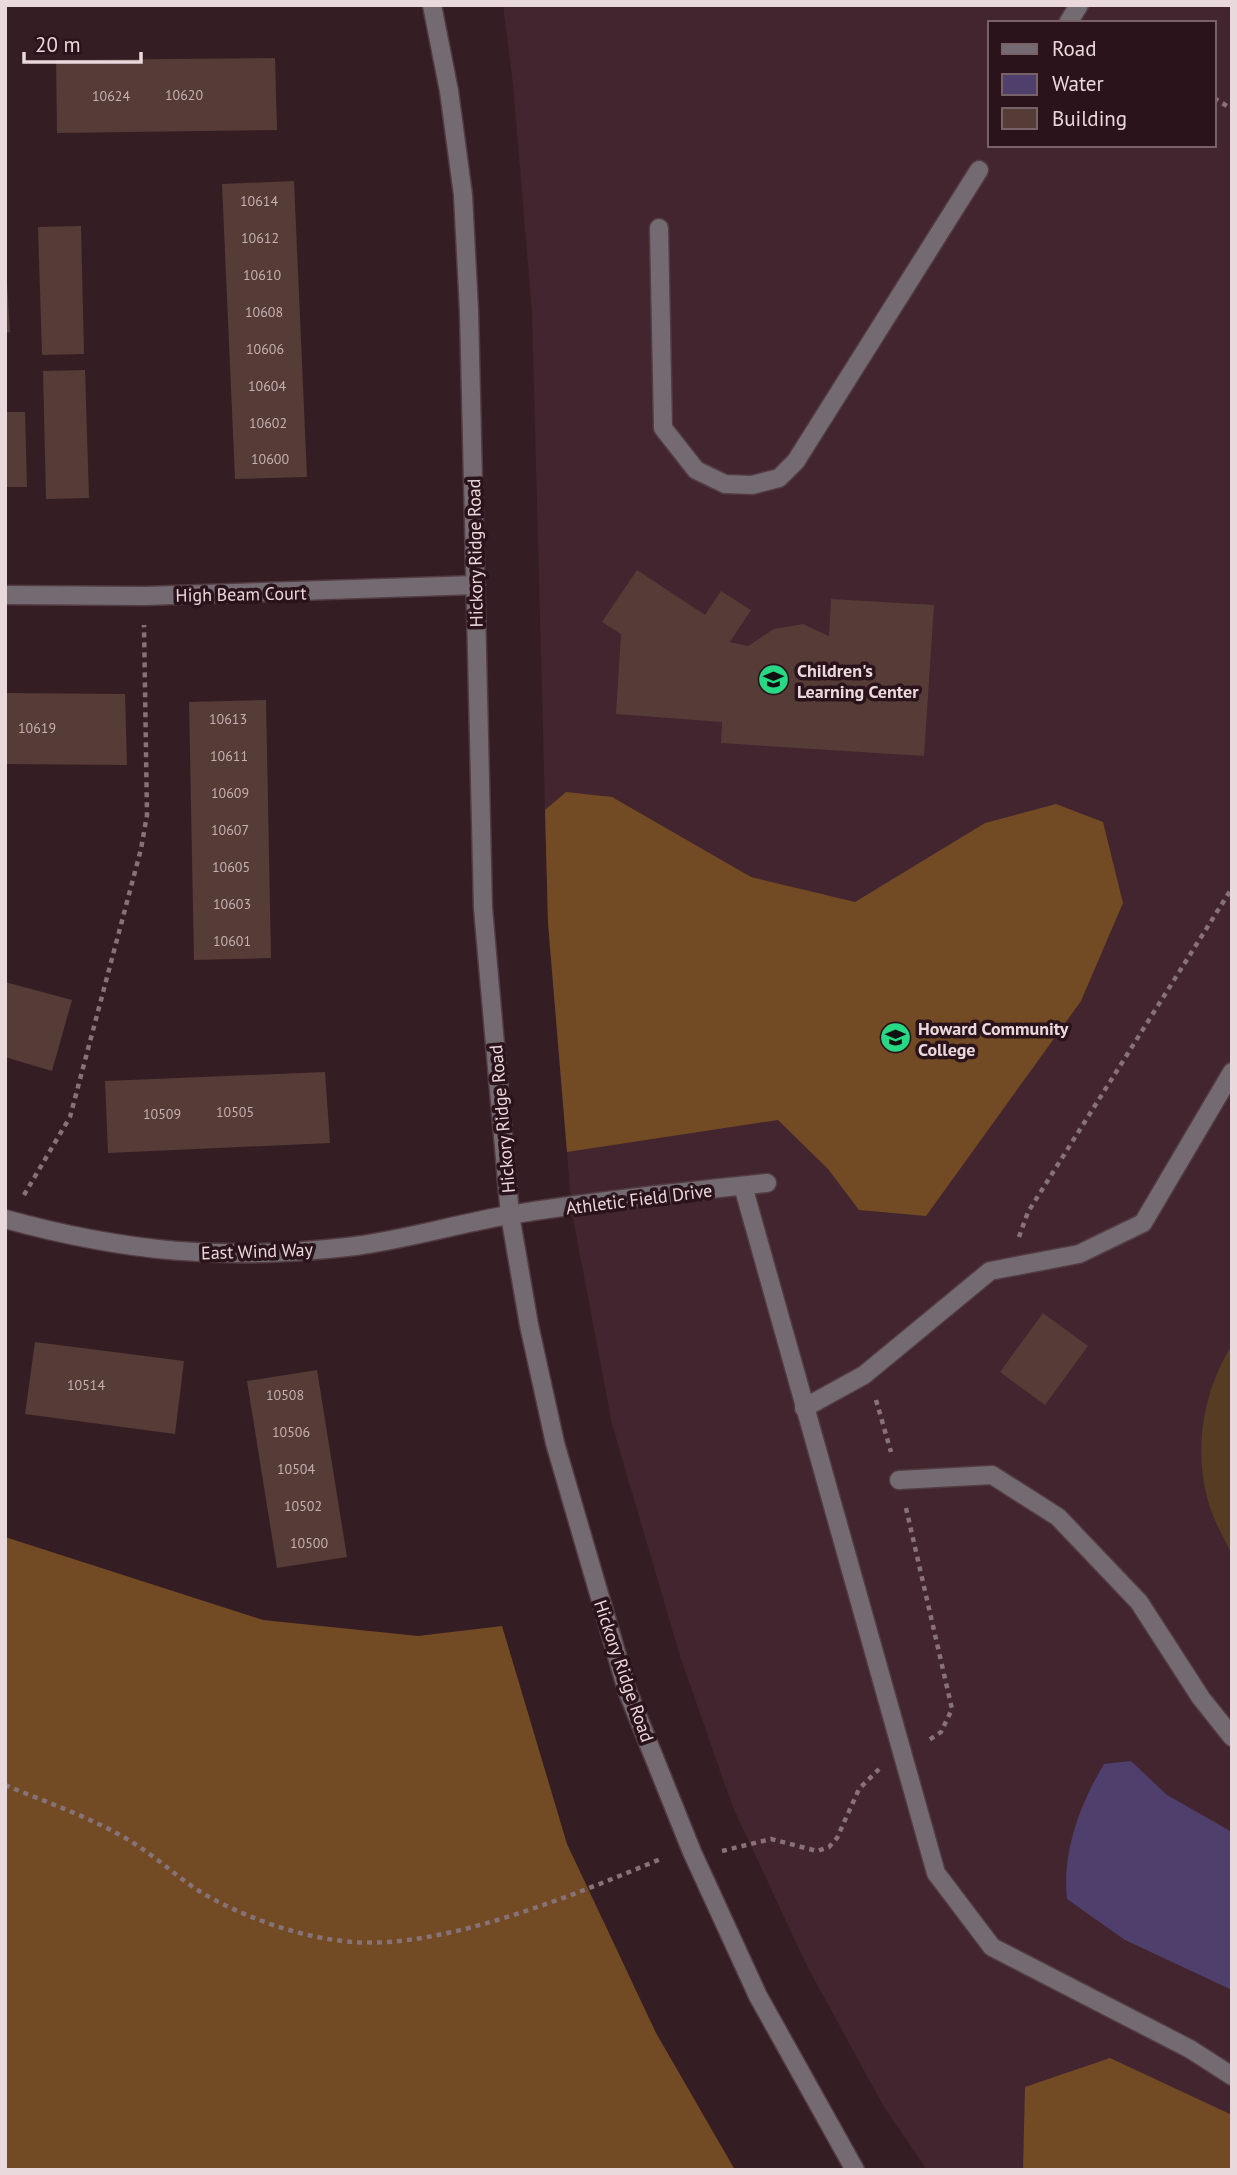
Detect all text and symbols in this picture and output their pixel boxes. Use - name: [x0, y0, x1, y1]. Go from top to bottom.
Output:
- scale bar: [24, 21, 142, 65]
- legend: [988, 21, 1216, 147]
- text: 20 m: [35, 31, 81, 58]
- text: Road: [1052, 35, 1096, 62]
- text: Water: [1052, 70, 1104, 97]
- house number: 10620: [165, 86, 203, 104]
- house number: 10624: [92, 87, 130, 105]
- text: Building: [1052, 105, 1127, 132]
- house number: 10614: [240, 192, 278, 210]
- house number: 10612: [241, 229, 279, 247]
- house number: 10610: [243, 266, 281, 284]
- house number: 10608: [245, 303, 283, 321]
- house number: 10606: [246, 340, 284, 358]
- house number: 10604: [248, 377, 286, 395]
- house number: 10602: [249, 414, 287, 432]
- house number: 10600: [251, 450, 289, 468]
- street label: Hickory Ridge Road: [462, 478, 488, 628]
- street label: High Beam Court: [175, 581, 307, 607]
- place label: Children's Learning Center: [797, 659, 919, 703]
- school or university icon: Children's Learning Center: [757, 663, 791, 697]
- house number: 10613: [209, 710, 247, 728]
- house number: 10619: [18, 719, 56, 737]
- house number: 10611: [210, 747, 248, 765]
- house number: 10609: [211, 784, 249, 802]
- house number: 10607: [211, 821, 249, 839]
- house number: 10605: [212, 858, 250, 876]
- house number: 10603: [213, 895, 251, 913]
- house number: 10601: [213, 932, 251, 950]
- place label: Howard Community College: [918, 1017, 1069, 1061]
- school or university icon: Howard Community College: [878, 1021, 912, 1055]
- street label: Hickory Ridge Road: [484, 1044, 520, 1194]
- house number: 10505: [216, 1103, 254, 1121]
- house number: 10509: [143, 1105, 181, 1123]
- street label: Athletic Field Drive: [564, 1179, 714, 1219]
- street label: East Wind Way: [201, 1238, 314, 1264]
- house number: 10514: [67, 1376, 105, 1394]
- house number: 10508: [266, 1386, 304, 1404]
- house number: 10506: [272, 1423, 310, 1441]
- house number: 10504: [277, 1460, 315, 1478]
- house number: 10502: [284, 1497, 322, 1515]
- house number: 10500: [290, 1534, 328, 1552]
- street label: Hickory Ridge Road: [589, 1597, 659, 1745]

